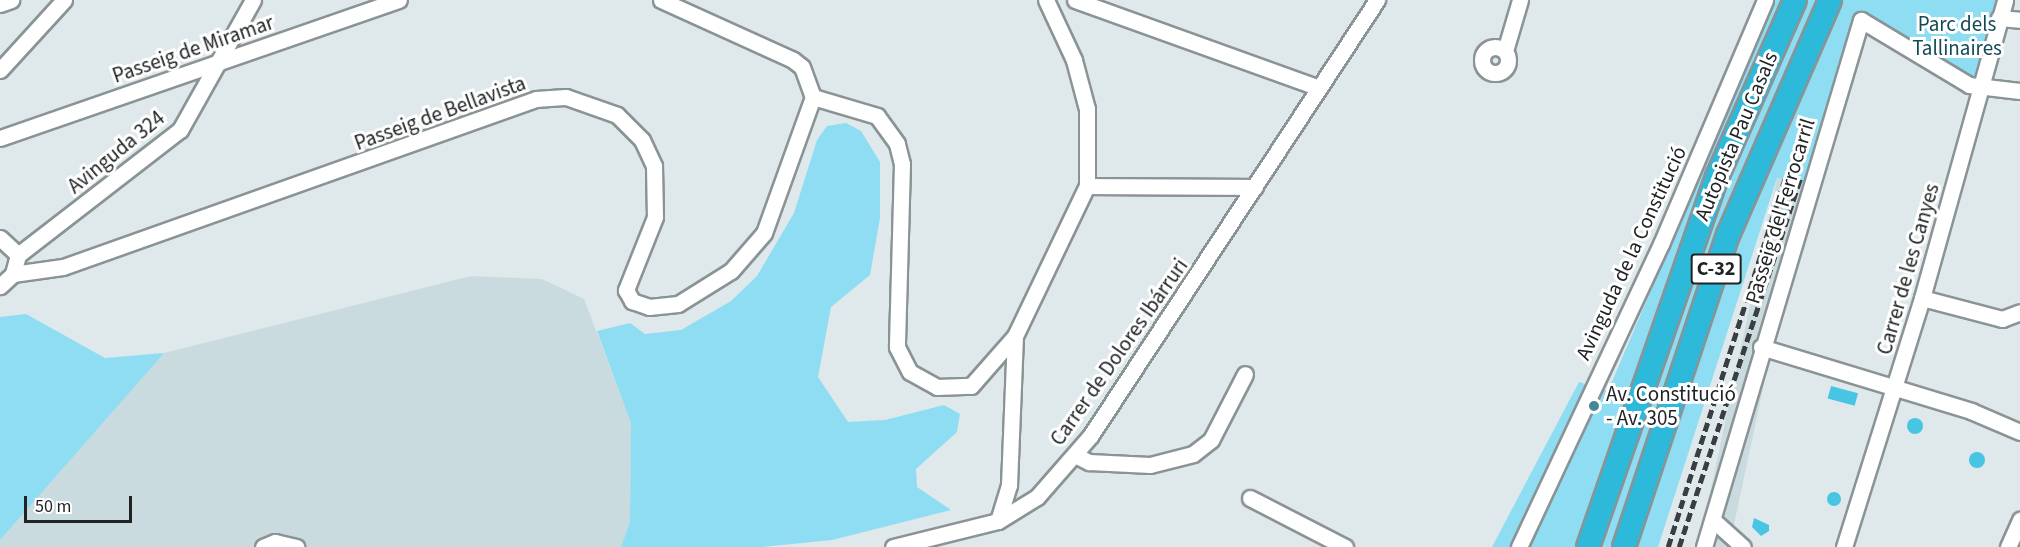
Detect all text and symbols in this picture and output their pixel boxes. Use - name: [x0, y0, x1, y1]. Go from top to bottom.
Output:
- street label: Passeig de Miramar: [109, 10, 277, 88]
- park label: Parc dels Tallinaires: [1912, 11, 2002, 61]
- street label: Autopista Pau Casals: [1689, 48, 1783, 224]
- street label: Passeig de Bellavista: [351, 70, 529, 156]
- street label: Avinguda 324: [62, 105, 170, 199]
- street label: Passeig del Ferrocarril: [1740, 115, 1820, 307]
- street label: Avinguda de la Constitució: [1570, 142, 1692, 364]
- street label: Carrer de les Canyes: [1872, 181, 1944, 357]
- road number: C-32: [1690, 252, 1742, 286]
- street label: Carrer de Dolores Ibárruri: [1045, 254, 1193, 450]
- place label: Av. Constitució - Av. 305: [1606, 381, 1736, 431]
- marker: Av. Constitució - Av. 305: [1587, 399, 1601, 413]
- scale bar: [27, 484, 135, 522]
- text: 50 m: [35, 494, 71, 519]

